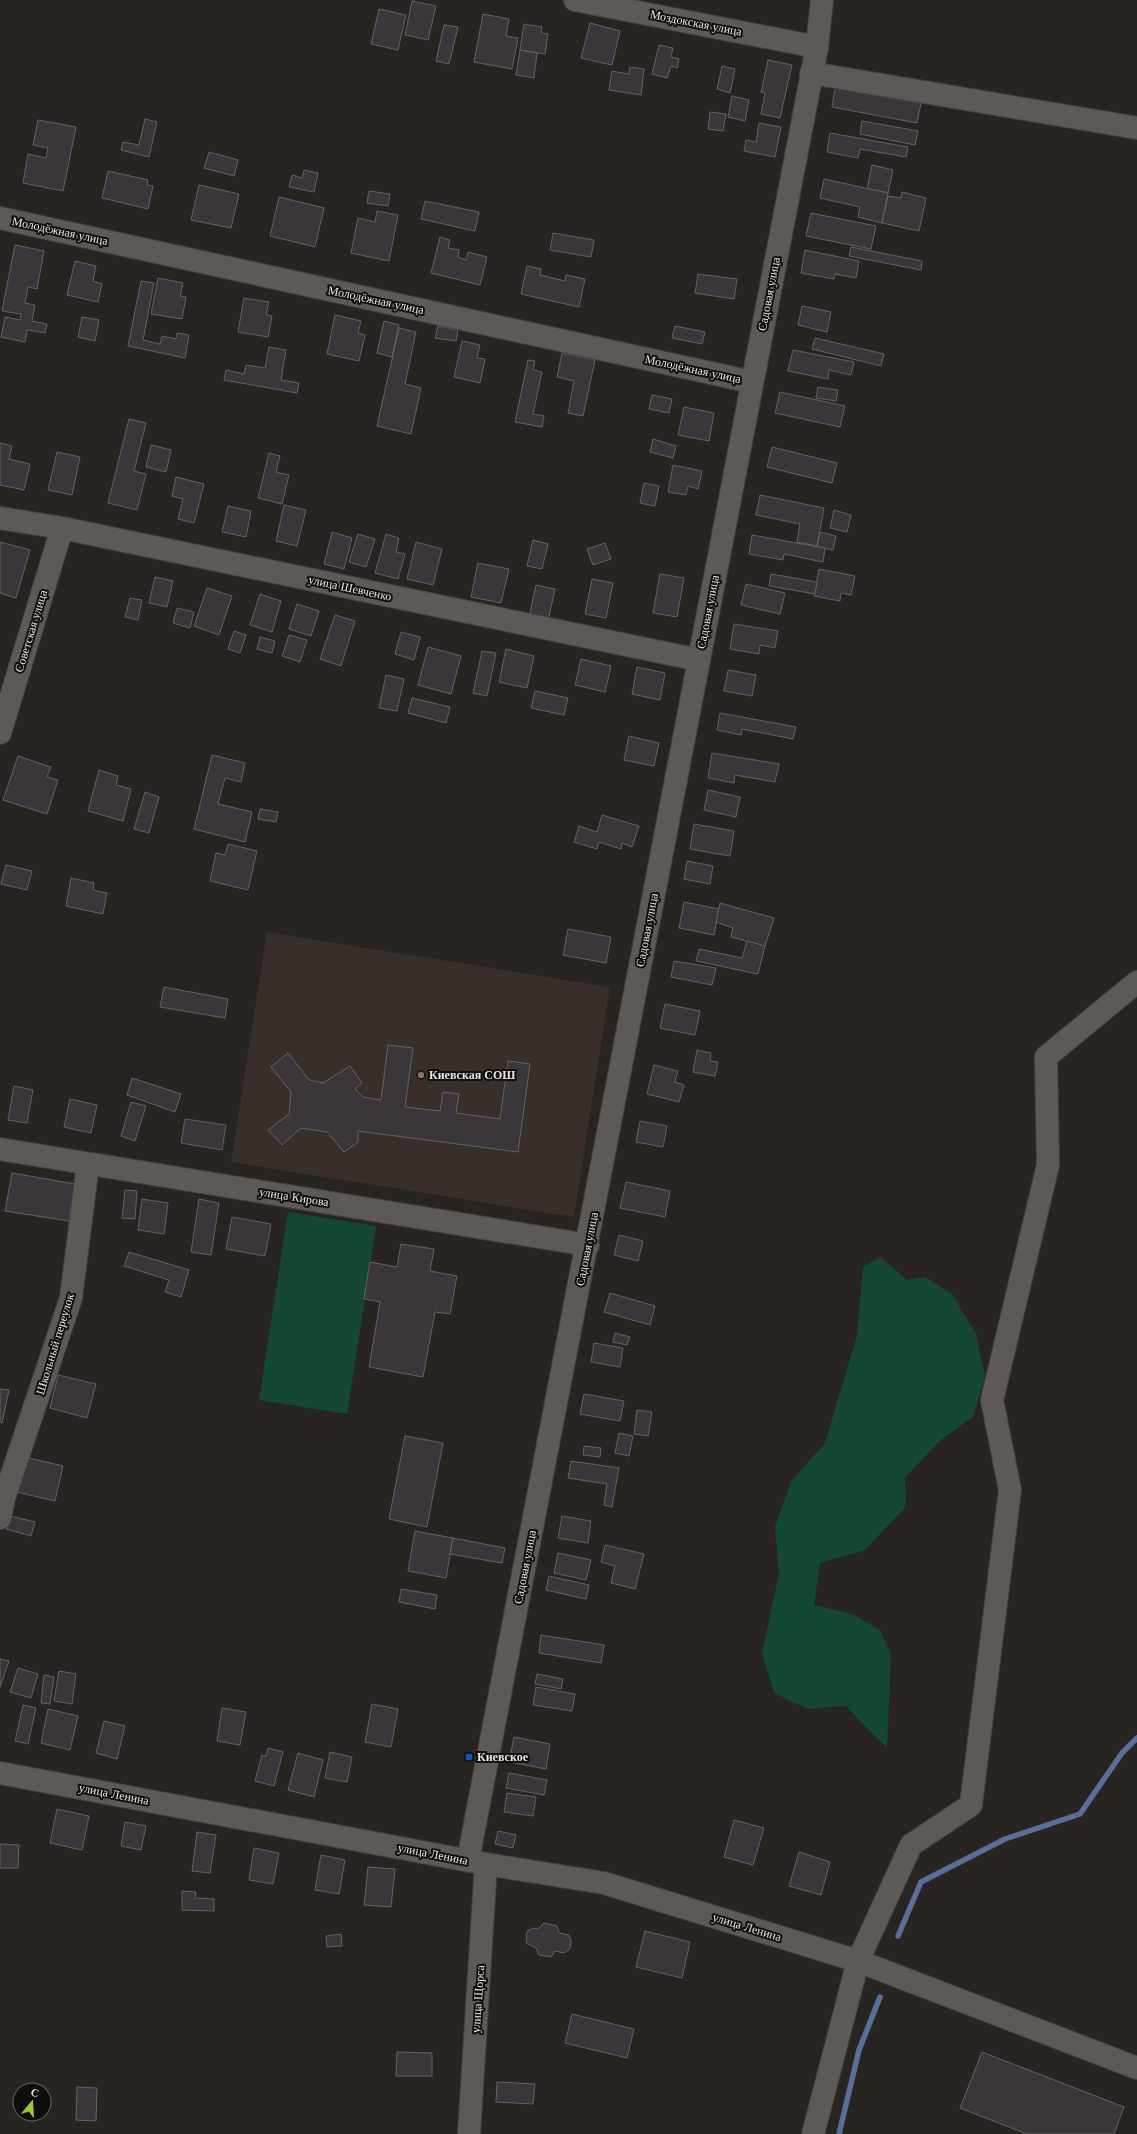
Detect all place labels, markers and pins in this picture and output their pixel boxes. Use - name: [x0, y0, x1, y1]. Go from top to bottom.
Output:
- place label: Киевская СОШ: [429, 1067, 516, 1082]
- marker: Киевская СОШ: [416, 1070, 426, 1080]
- place label: Киевское: [477, 1749, 529, 1764]
- marker: Киевское: [464, 1752, 474, 1762]

